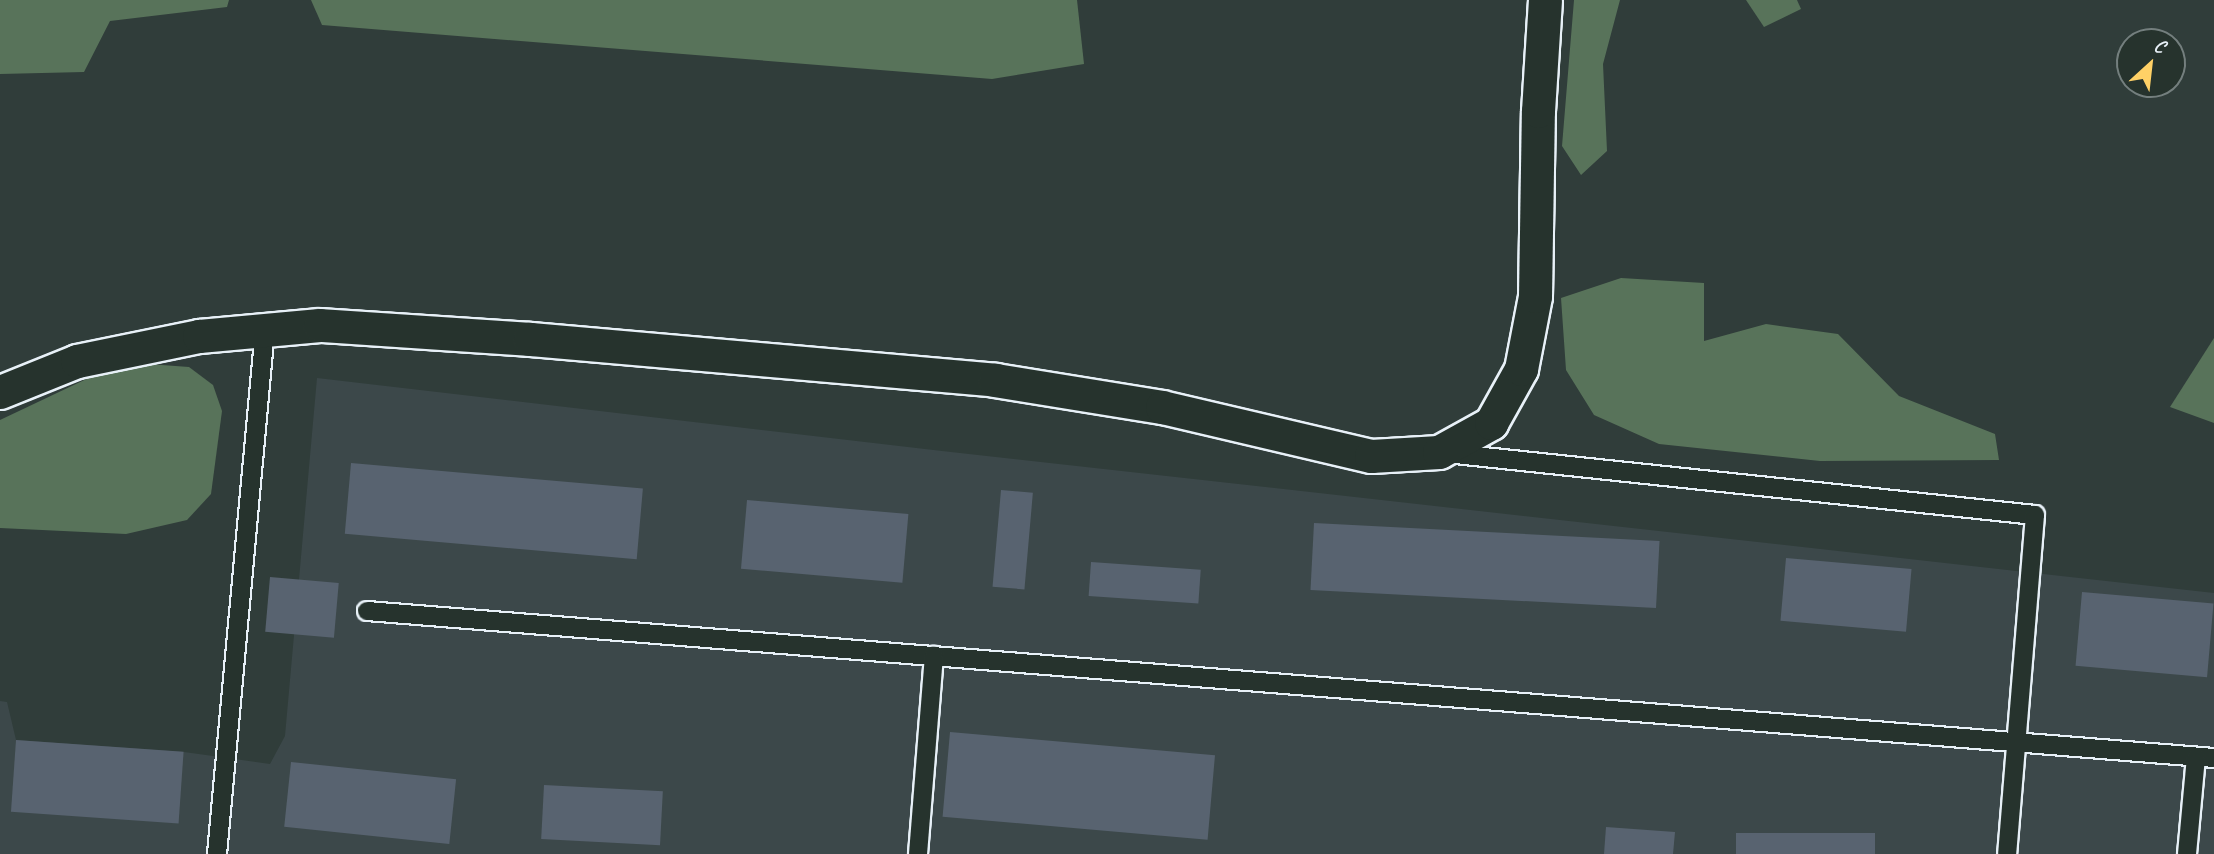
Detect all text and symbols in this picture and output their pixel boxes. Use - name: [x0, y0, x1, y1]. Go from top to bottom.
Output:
- north arrow: [2116, 28, 2186, 98]
- text: С: [2150, 33, 2169, 59]

